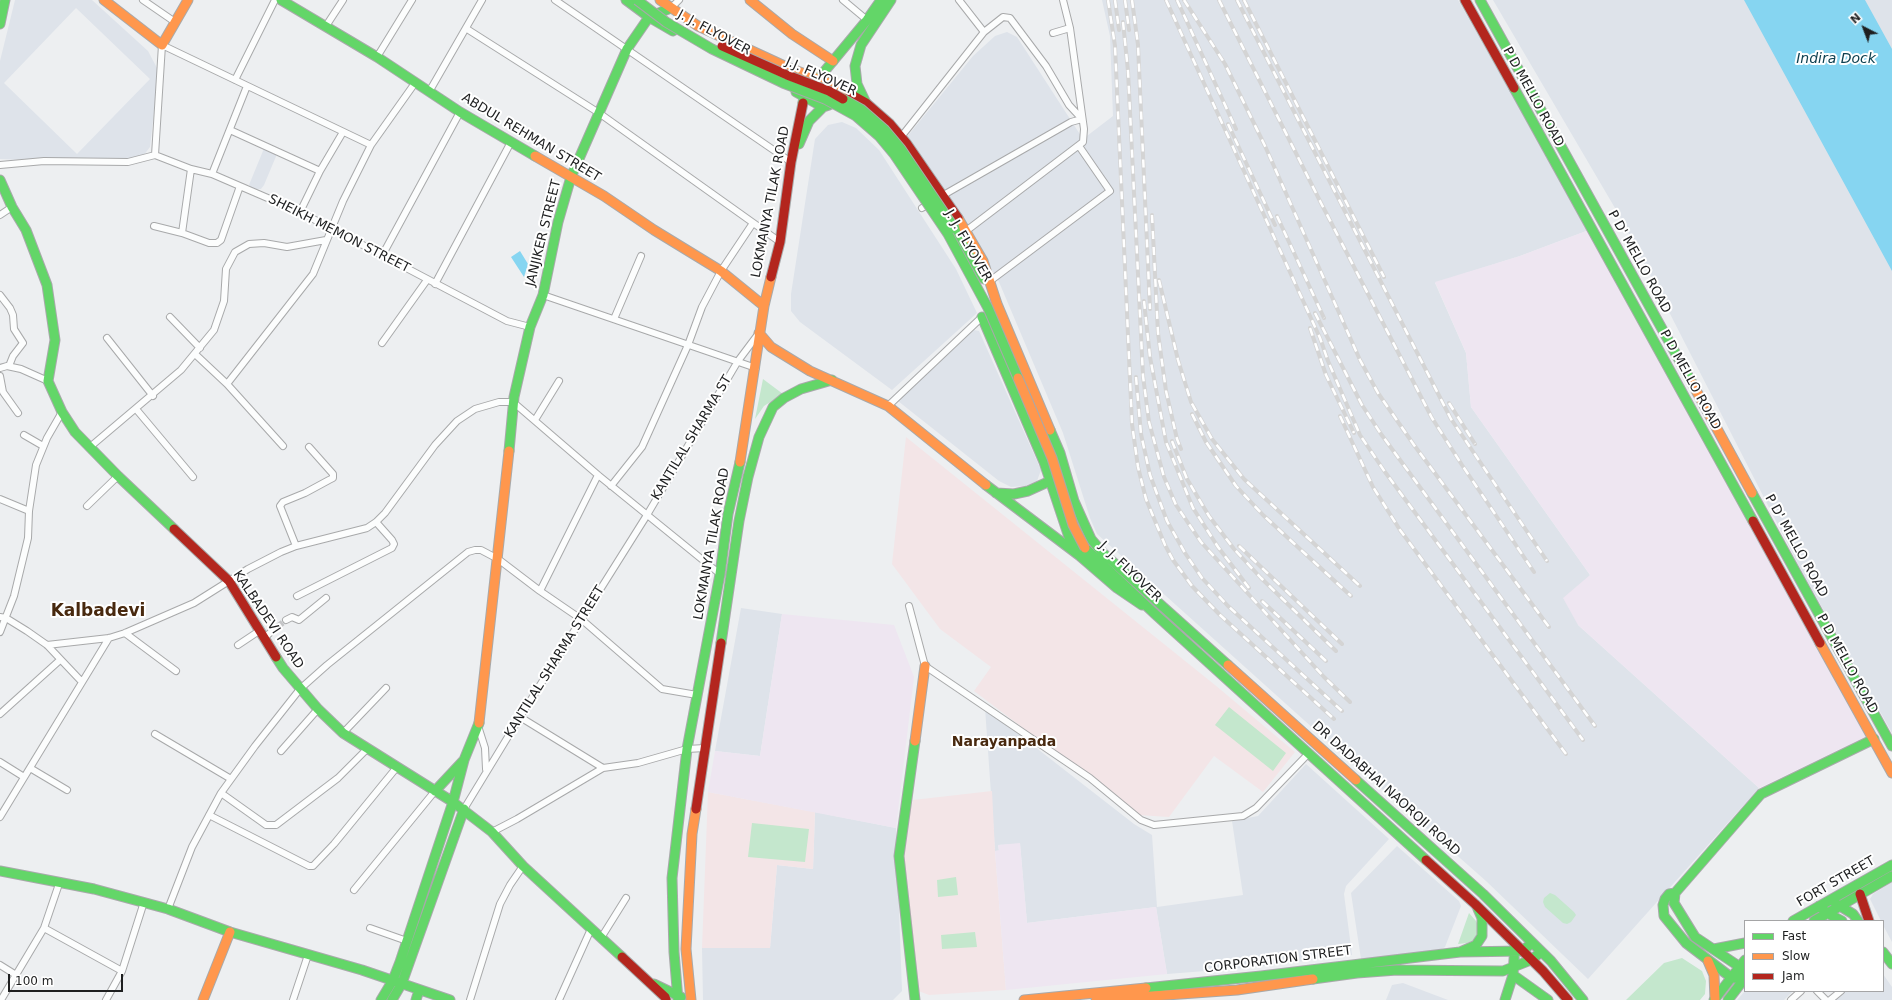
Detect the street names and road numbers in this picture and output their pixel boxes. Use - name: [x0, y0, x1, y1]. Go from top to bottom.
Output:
- street label: J. J. FLYOVER: [675, 7, 753, 59]
- street label: P D MELLO ROAD: [1499, 44, 1567, 150]
- street label: J.J. FLYOVER: [783, 54, 859, 100]
- street label: ABDUL REHMAN STREET: [459, 90, 603, 186]
- street label: LOKMANYA TILAK ROAD: [749, 125, 793, 279]
- street label: JANJIKER STREET: [523, 178, 565, 288]
- street label: SHEIKH MEMON STREET: [266, 191, 412, 277]
- street label: J. J. FLYOVER: [941, 207, 995, 285]
- street label: P D' MELLO ROAD: [1604, 208, 1674, 316]
- street label: P D MELLO ROAD: [1656, 327, 1724, 433]
- street label: KANTILAL SHARMA ST: [649, 373, 735, 503]
- street label: LOKMANYA TILAK ROAD: [691, 467, 733, 621]
- street label: P D' MELLO ROAD: [1761, 492, 1831, 600]
- street label: J. J. FLYOVER: [1096, 538, 1164, 606]
- street label: KALBADEVI ROAD: [229, 568, 307, 672]
- street label: KANTILAL SHARMA STREET: [502, 583, 608, 741]
- street label: P D MELLO ROAD: [1813, 611, 1881, 717]
- street label: DR DADABHAI NAOROJI ROAD: [1309, 718, 1463, 860]
- street label: FORT STREET: [1794, 853, 1878, 911]
- street label: CORPORATION STREET: [1203, 943, 1353, 977]

